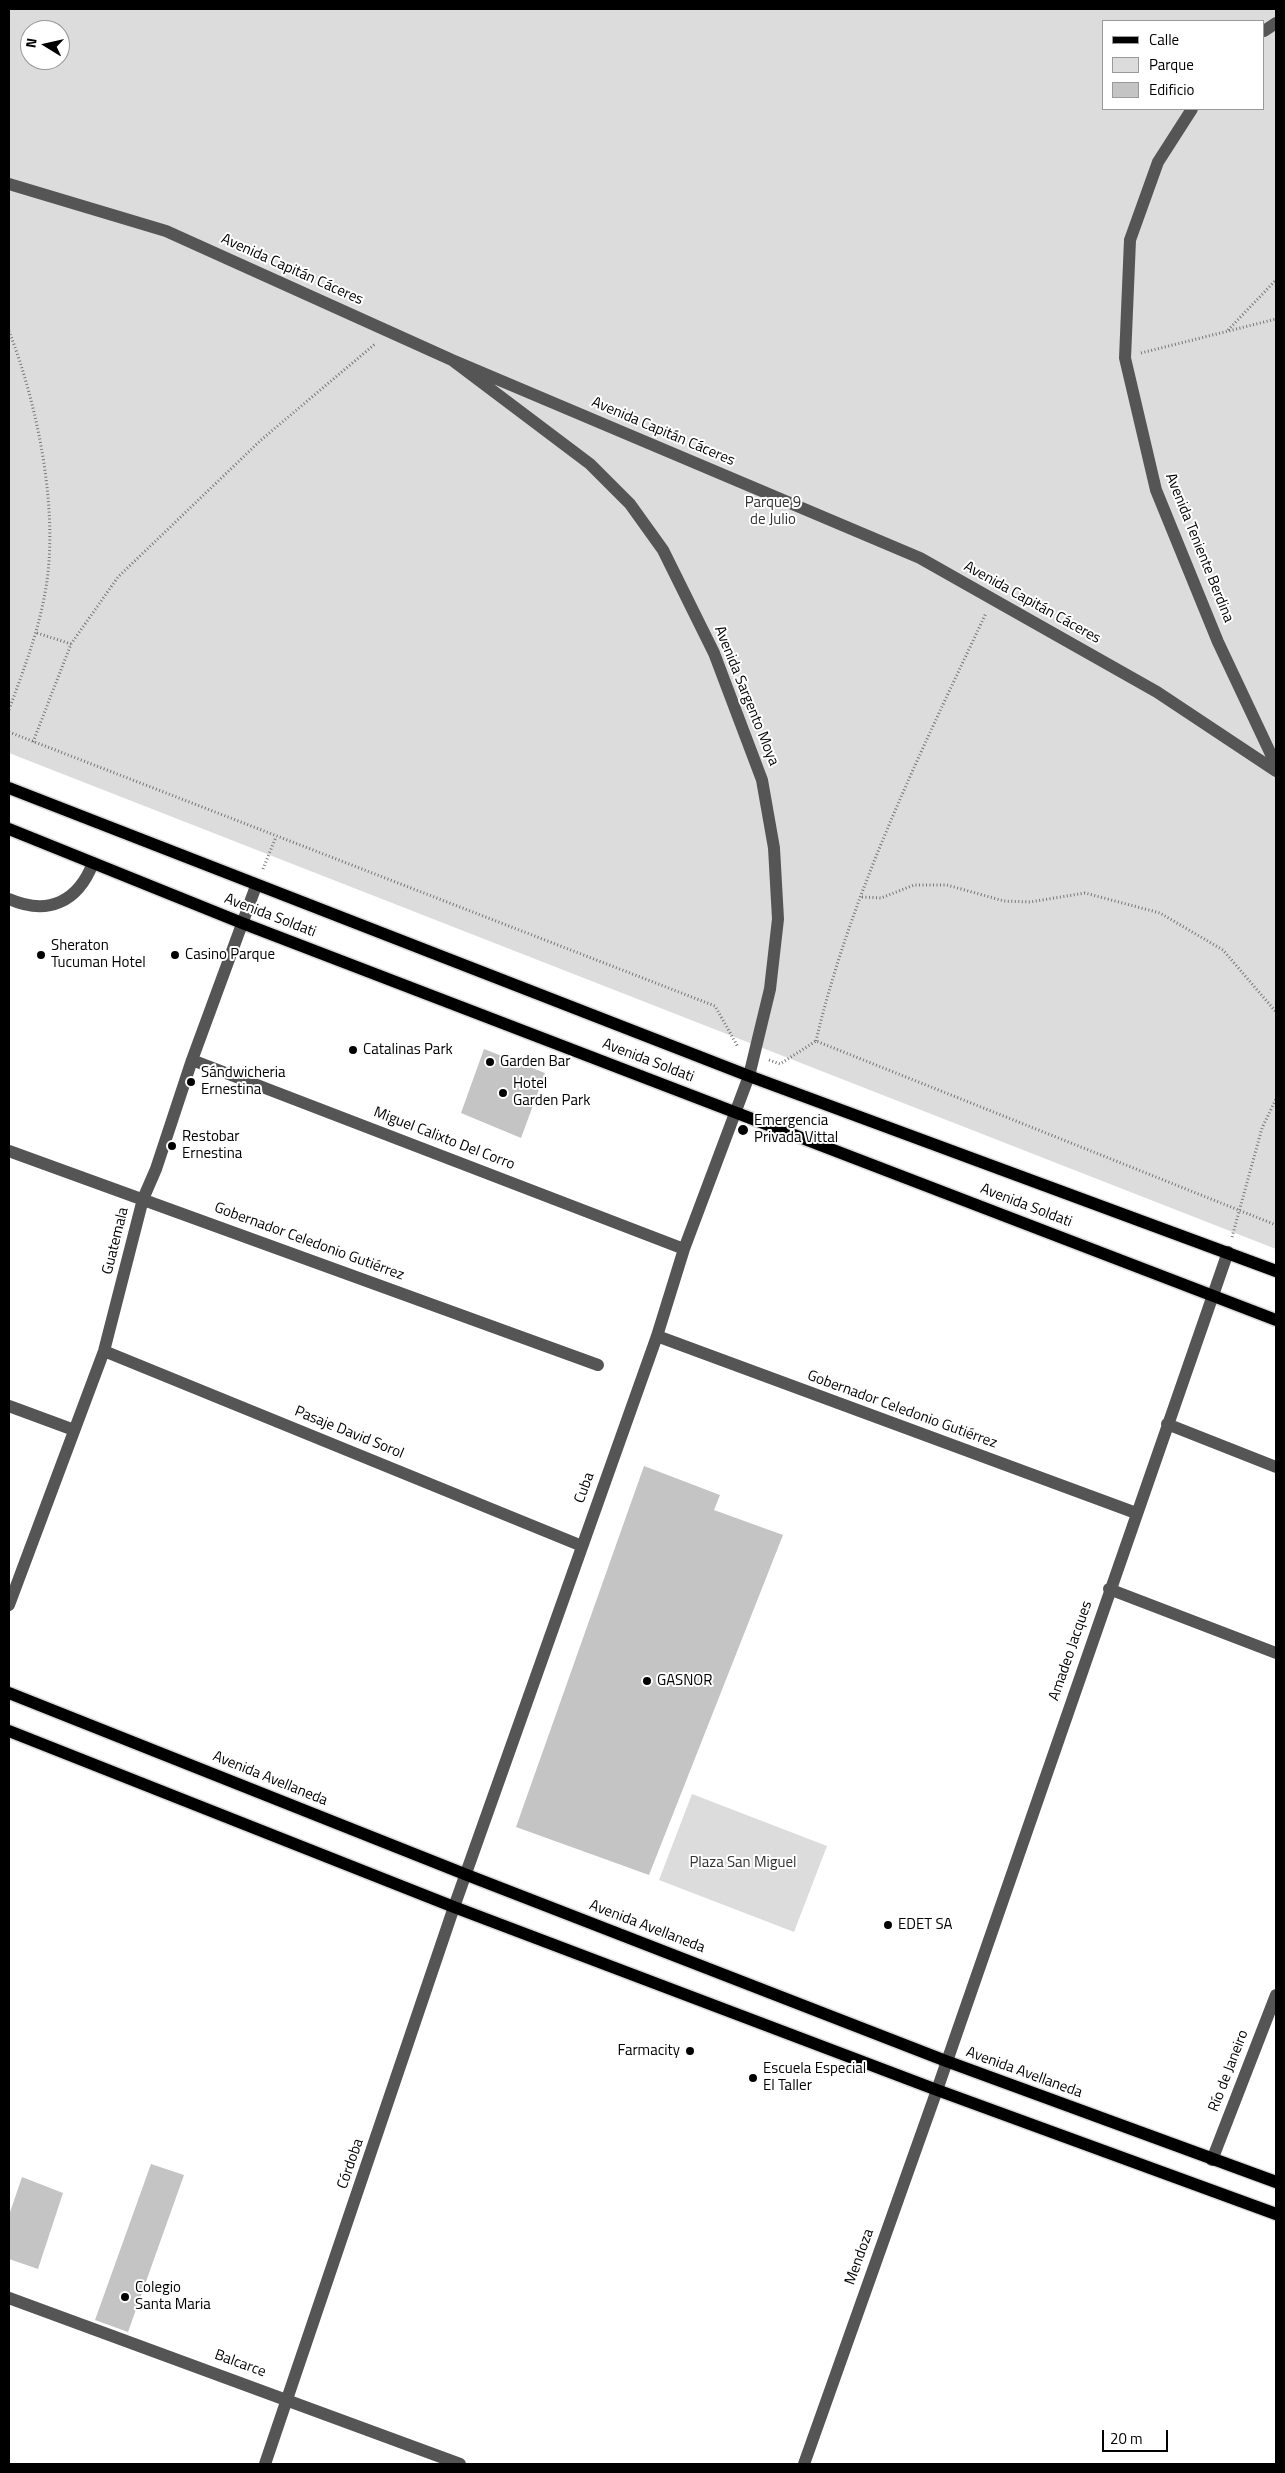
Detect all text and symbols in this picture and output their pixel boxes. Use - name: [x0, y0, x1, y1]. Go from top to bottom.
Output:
- north arrow: [20, 20, 70, 70]
- legend: [1102, 20, 1265, 110]
- text: Calle: [1149, 28, 1179, 51]
- text: N: [20, 36, 42, 49]
- text: Parque: [1149, 53, 1194, 76]
- text: Edificio: [1149, 78, 1194, 101]
- street label: Avenida Capitán Cáceres: [218, 231, 366, 309]
- street label: Avenida Capitán Cáceres: [589, 394, 737, 470]
- street label: Avenida Teniente Berdina: [1161, 471, 1237, 625]
- park label: Parque 9 de Julio: [745, 494, 801, 529]
- street label: Avenida Capitán Cáceres: [960, 558, 1104, 648]
- street label: Avenida Sargento Moya: [710, 624, 782, 768]
- street label: Avenida Soldati: [222, 890, 318, 942]
- place label: Sheraton Tucuman Hotel: [51, 937, 146, 972]
- place label: Casino Parque: [185, 946, 275, 964]
- marker: Sheraton Tucuman Hotel: [35, 949, 47, 961]
- marker: Casino Parque: [169, 949, 181, 961]
- street label: Avenida Soldati: [600, 1035, 696, 1087]
- place label: Catalinas Park: [363, 1041, 453, 1059]
- marker: Catalinas Park: [347, 1044, 359, 1056]
- place label: Garden Bar: [500, 1053, 571, 1071]
- marker: Garden Bar: [484, 1056, 496, 1068]
- place label: Sándwicheria Ernestina: [201, 1064, 286, 1099]
- place label: Hotel Garden Park: [513, 1075, 590, 1110]
- marker: Sándwicheria Ernestina: [185, 1076, 197, 1088]
- marker: Hotel Garden Park: [497, 1087, 509, 1099]
- street label: Miguel Calixto Del Corro: [371, 1104, 517, 1174]
- place label: Emergencia Privada Vittal: [754, 1112, 838, 1147]
- marker: Emergencia Privada Vittal: [736, 1123, 750, 1137]
- place label: Restobar Ernestina: [182, 1128, 242, 1163]
- marker: Restobar Ernestina: [166, 1140, 178, 1152]
- street label: Avenida Soldati: [978, 1180, 1074, 1232]
- street label: Gobernador Celedonio Gutiérrez: [212, 1199, 406, 1285]
- street label: Guatemala: [99, 1206, 133, 1276]
- street label: Gobernador Celedonio Gutiérrez: [805, 1367, 999, 1453]
- street label: Pasaje David Sorol: [292, 1403, 406, 1463]
- street label: Cuba: [571, 1470, 599, 1506]
- street label: Amadeo Jacques: [1045, 1599, 1097, 1703]
- place label: GASNOR: [657, 1672, 712, 1690]
- marker: GASNOR: [641, 1675, 653, 1687]
- street label: Avenida Avellaneda: [210, 1748, 330, 1810]
- park label: Plaza San Miguel: [689, 1854, 797, 1872]
- street label: Avenida Avellaneda: [587, 1897, 707, 1957]
- place label: EDET SA: [898, 1916, 952, 1934]
- marker: EDET SA: [882, 1919, 894, 1931]
- street label: Río de Janeiro: [1205, 2028, 1253, 2114]
- place label: Farmacity: [618, 2042, 680, 2060]
- street label: Avenida Avellaneda: [963, 2044, 1085, 2102]
- marker: Farmacity: [684, 2045, 696, 2057]
- place label: Escuela Especial El Taller: [763, 2060, 866, 2095]
- marker: Escuela Especial El Taller: [747, 2072, 759, 2084]
- street label: Córdoba: [334, 2136, 368, 2192]
- street label: Mendoza: [842, 2227, 878, 2287]
- place label: Colegio Santa Maria: [135, 2279, 211, 2314]
- marker: Colegio Santa Maria: [119, 2291, 131, 2303]
- street label: Balcarce: [212, 2346, 268, 2382]
- scale bar: [1105, 2420, 1171, 2452]
- text: 20 m: [1110, 2427, 1143, 2450]

